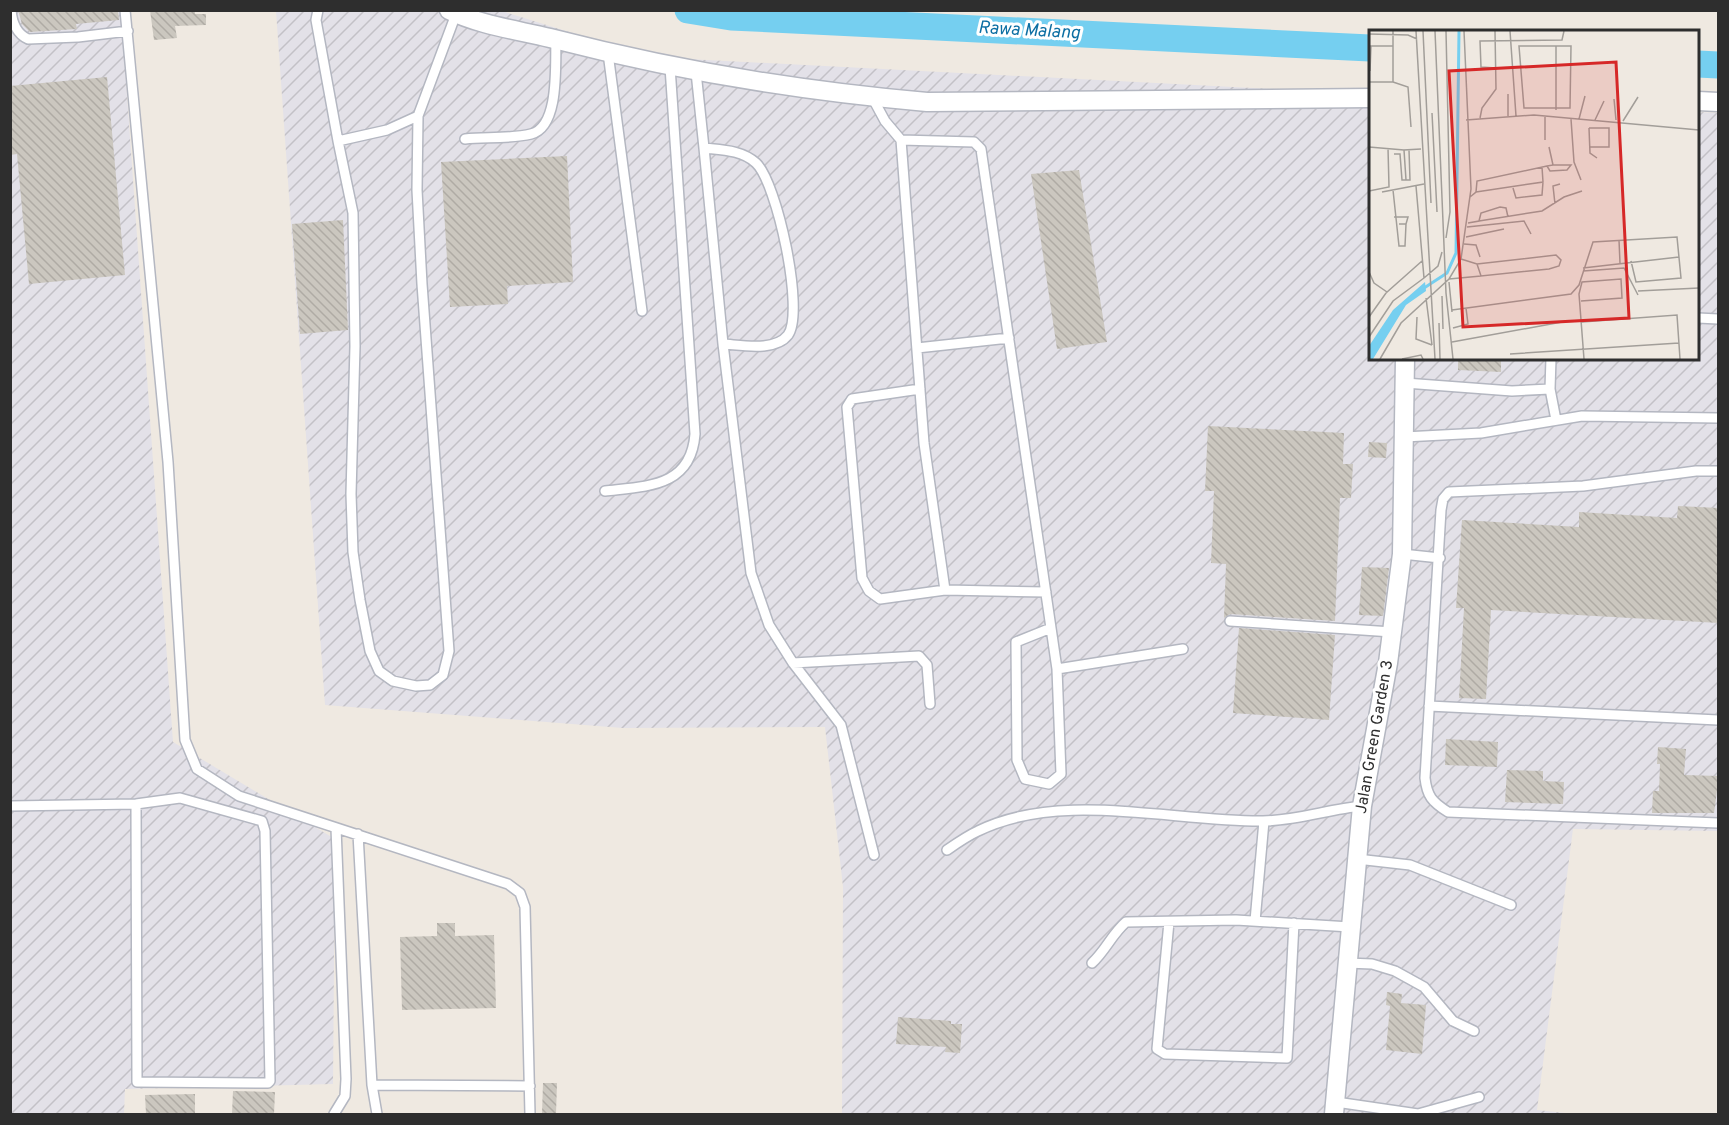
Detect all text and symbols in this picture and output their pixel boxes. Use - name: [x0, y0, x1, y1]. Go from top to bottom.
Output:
- water label: Rawa Malang: [977, 17, 1081, 45]
- inset map: [1369, 30, 1699, 360]
- street label: Jalan Green Garden 3: [1352, 659, 1398, 815]

